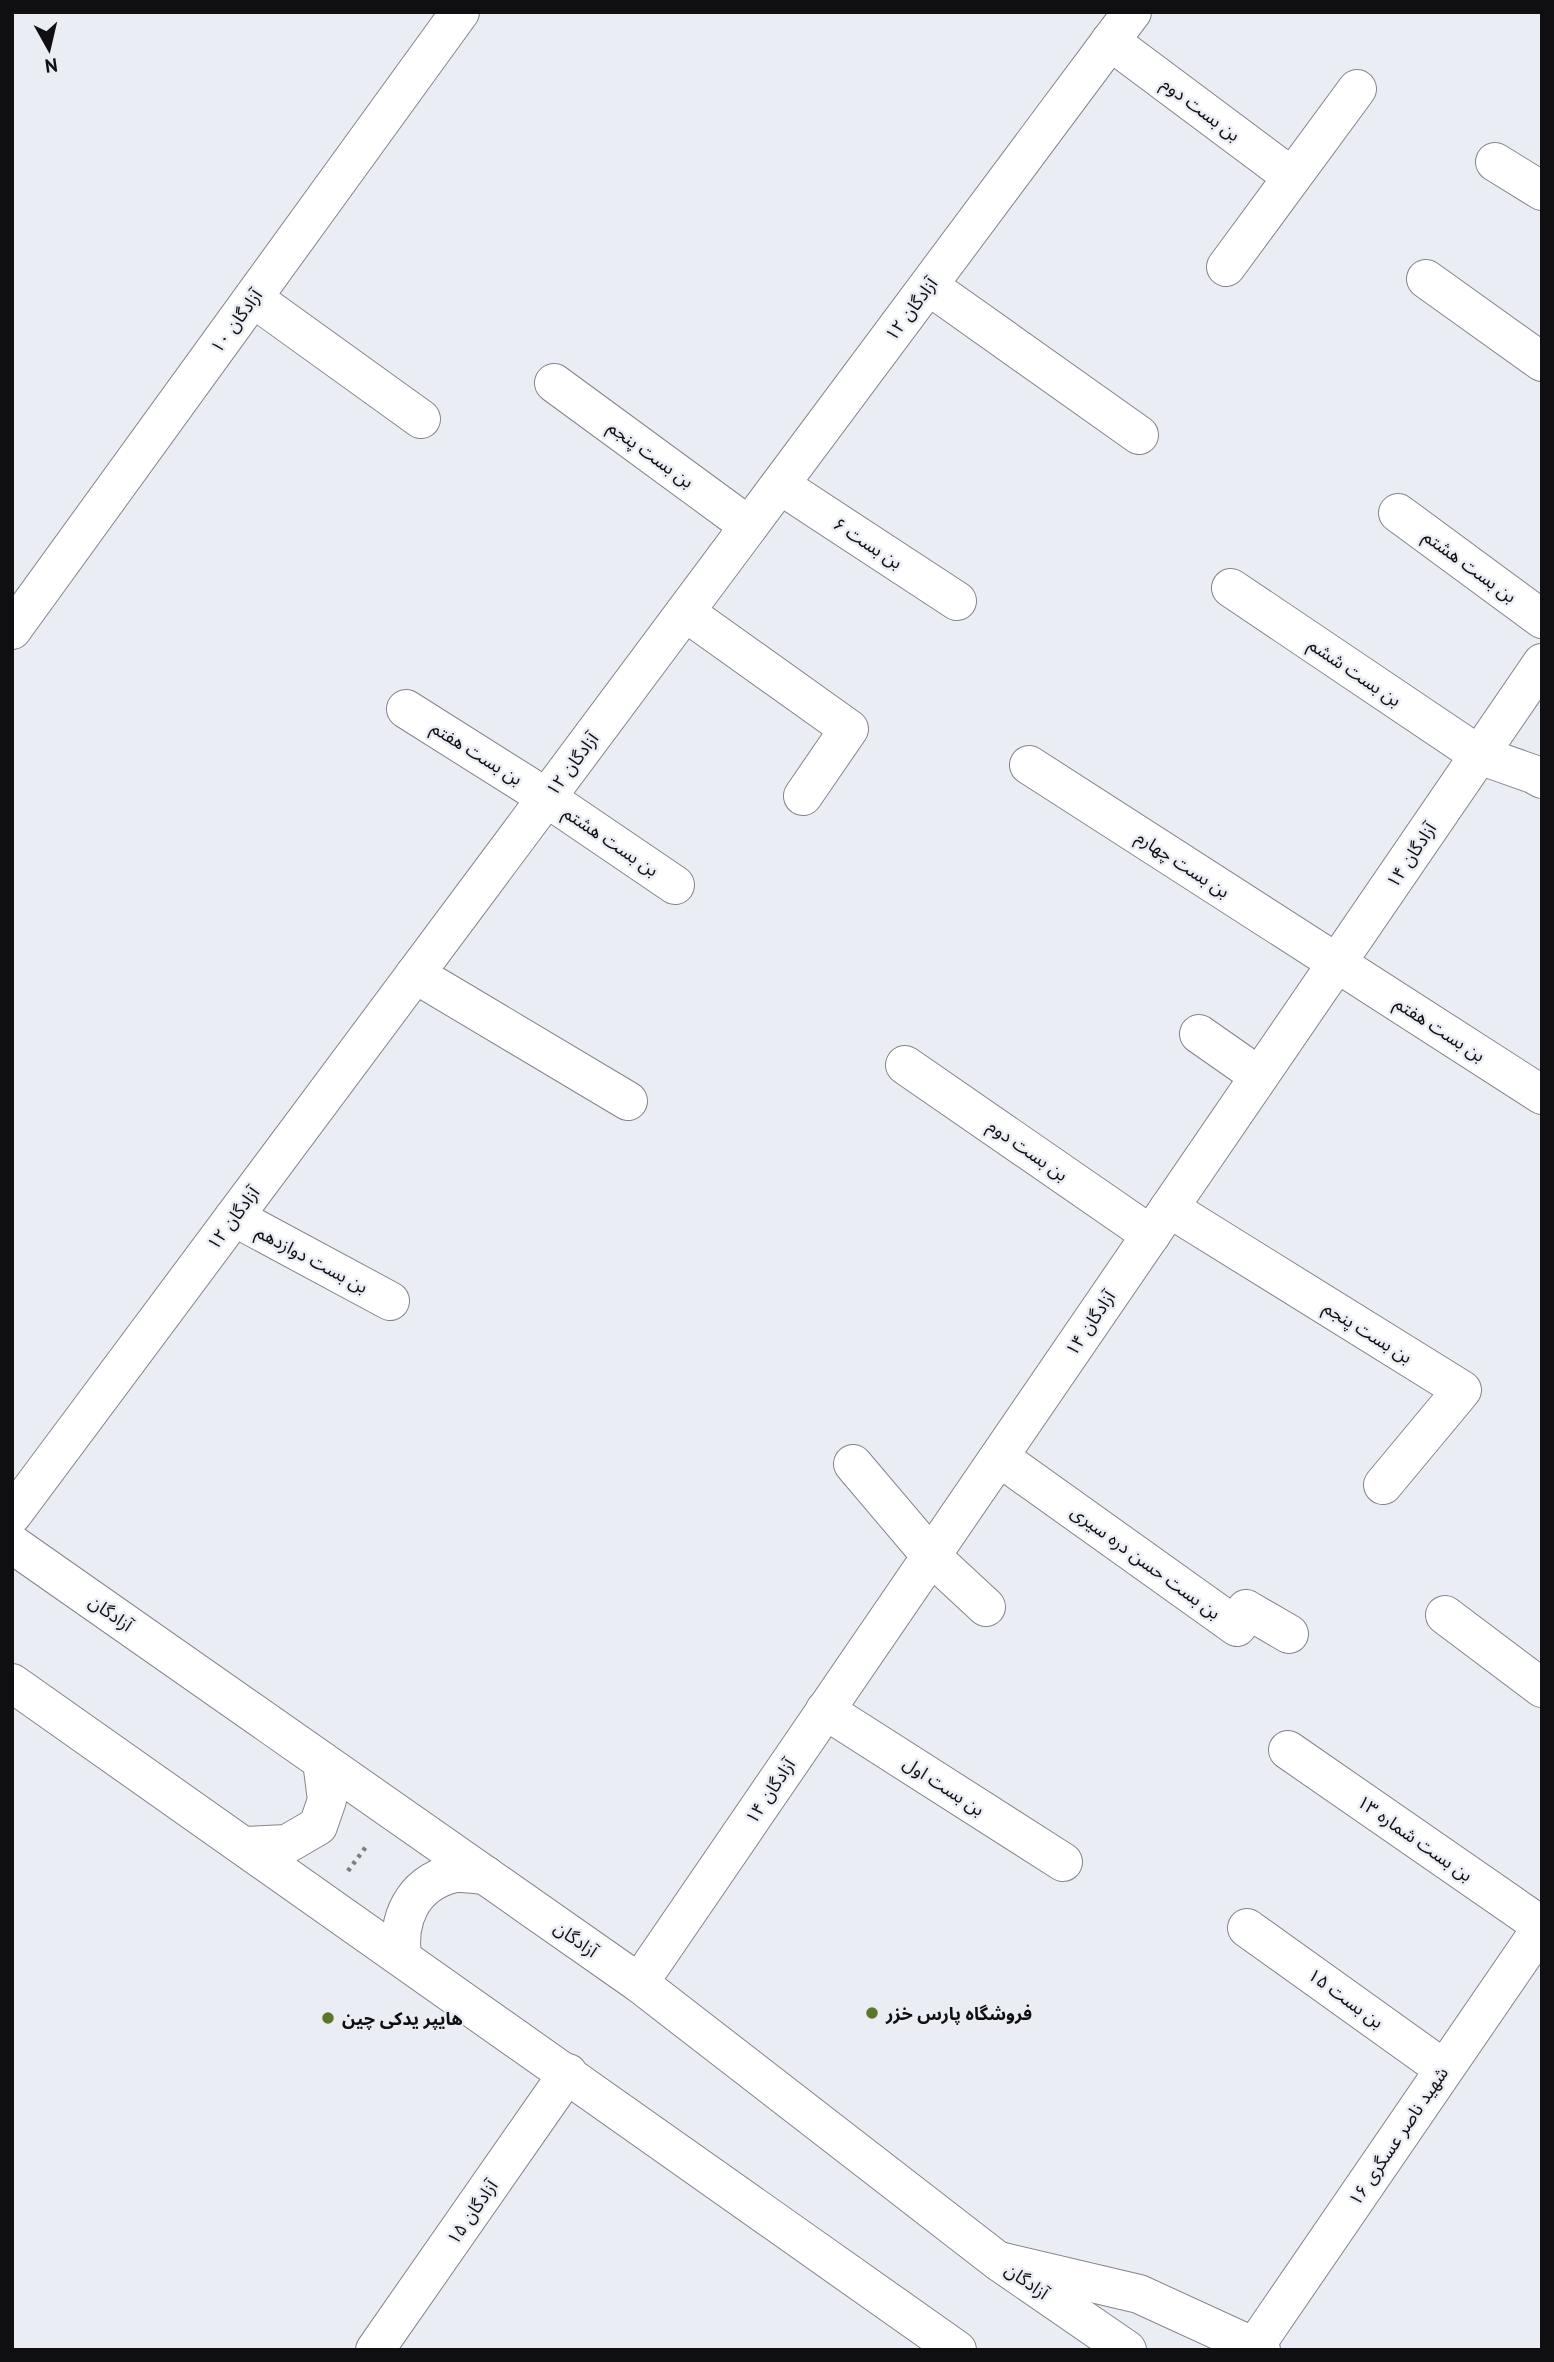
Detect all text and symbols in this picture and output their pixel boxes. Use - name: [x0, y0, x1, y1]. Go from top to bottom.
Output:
- north arrow: [14, 14, 84, 84]
- text: N: [44, 53, 59, 79]
- street label: بن بست دوم: [1155, 72, 1245, 148]
- street label: ۱۲ آزادگان: [880, 272, 943, 345]
- street label: ۱۰ آزادگان: [205, 284, 267, 358]
- street label: بن بست پنجم: [602, 415, 698, 494]
- street label: بن بست ۶: [829, 512, 907, 574]
- street label: بن بست هشتم: [1418, 524, 1521, 609]
- street label: بن بست ششم: [1303, 633, 1406, 713]
- street label: بن بست هفتم: [426, 716, 527, 792]
- street label: ۱۲ آزادگان: [541, 727, 604, 800]
- street label: بن بست هشتم: [558, 801, 663, 883]
- street label: ۱۴ آزادگان: [1381, 817, 1442, 892]
- street label: بن بست چهارم: [1130, 825, 1234, 905]
- street label: بن بست هفتم: [1389, 991, 1490, 1069]
- street label: بن بست دوم: [982, 1114, 1073, 1188]
- street label: ۱۲ آزادگان: [202, 1181, 265, 1254]
- street label: بن بست دوازدهم: [251, 1220, 372, 1300]
- street label: ۱۴ آزادگان: [1060, 1285, 1121, 1360]
- street label: بن بست پنجم: [1318, 1296, 1417, 1370]
- street label: بن بست حسن دره سیری: [1067, 1500, 1225, 1624]
- street label: آزادگان: [85, 1590, 138, 1637]
- street label: بن بست اول: [899, 1751, 989, 1821]
- street label: ۱۴ آزادگان: [740, 1753, 801, 1828]
- street label: بن بست شماره ۱۳: [1353, 1790, 1477, 1886]
- street label: آزادگان: [550, 1916, 603, 1963]
- street label: بن بست ۱۵: [1304, 1963, 1388, 2033]
- place label: فروشگاه پارس خزر: [885, 2002, 1032, 2025]
- marker: فروشگاه پارس خزر: [864, 2005, 880, 2021]
- place label: هایپر یدکی چین: [342, 2007, 463, 2030]
- marker: هایپر یدکی چین: [320, 2010, 336, 2026]
- street label: ۱۶ شهید ناصر عسگری: [1343, 2062, 1453, 2210]
- street label: ۱۵ آزادگان: [441, 2175, 503, 2249]
- street label: آزادگان: [1001, 2258, 1054, 2305]

